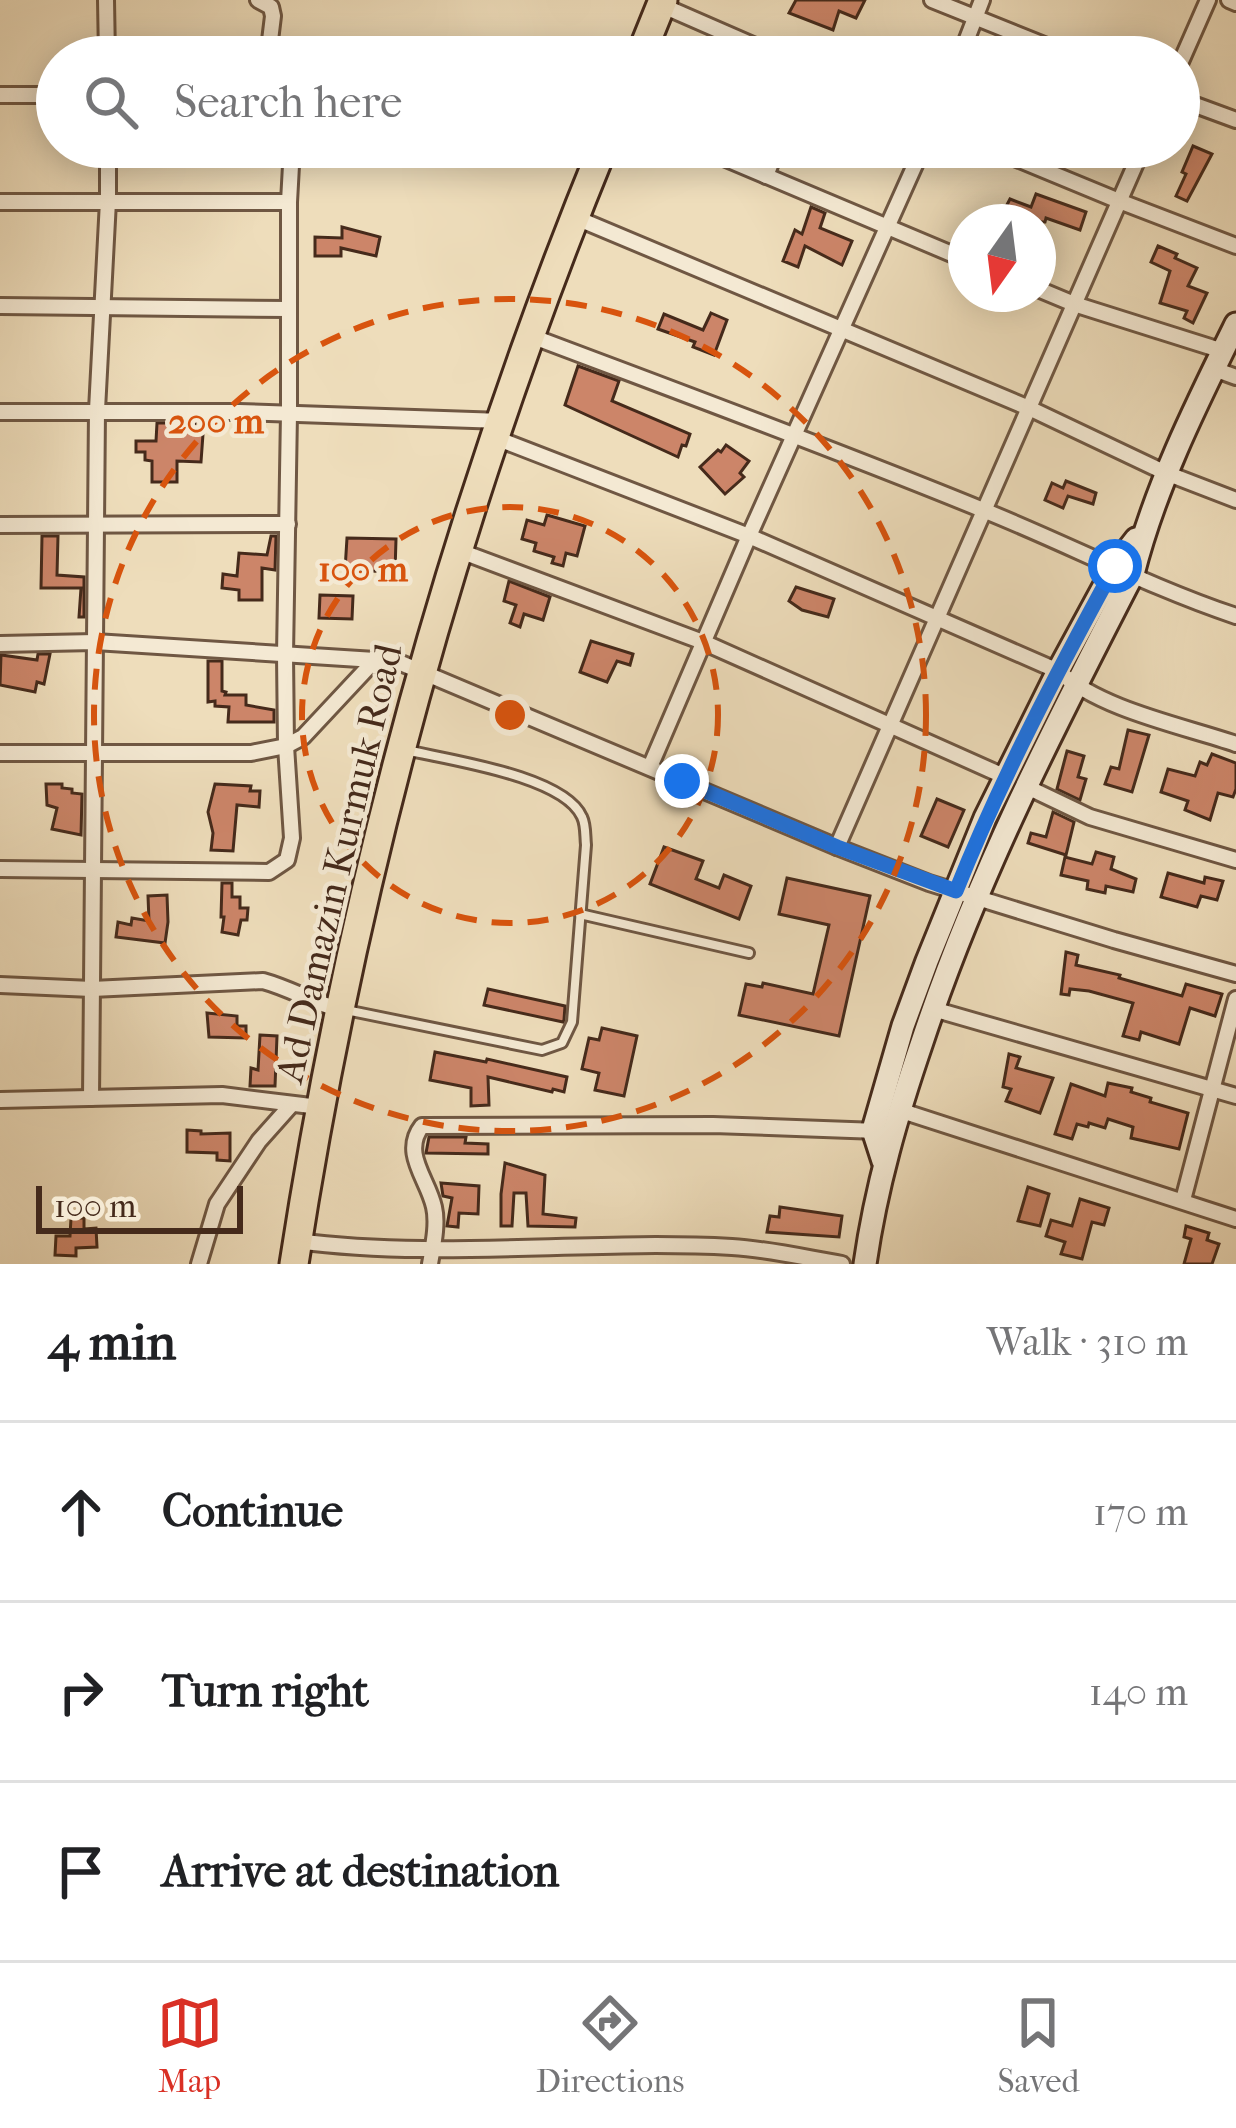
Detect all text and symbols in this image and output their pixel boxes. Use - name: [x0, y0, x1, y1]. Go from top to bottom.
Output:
- search box: [36, 36, 1200, 168]
- icon: search: [78, 69, 144, 135]
- text: Search here: [174, 76, 402, 129]
- north arrow: [948, 204, 1056, 312]
- text: 200 m: [168, 400, 265, 442]
- route start: [1088, 539, 1142, 593]
- text: 100 m: [318, 548, 409, 590]
- street label: Ad Damazin Kurmuk Road: [266, 639, 412, 1089]
- centre of rings: [489, 694, 531, 736]
- route end: [655, 754, 709, 808]
- scale bar: [36, 1180, 243, 1233]
- text: 100 m: [54, 1187, 137, 1226]
- text: 4 min: [48, 1312, 176, 1372]
- text: Walk · 310 m: [987, 1319, 1188, 1365]
- icon: ahead: [48, 1479, 114, 1545]
- text: Continue: [162, 1485, 343, 1538]
- text: 170 m: [1093, 1489, 1188, 1535]
- icon: right: [48, 1659, 114, 1725]
- text: Turn right: [162, 1665, 369, 1718]
- text: 140 m: [1089, 1669, 1188, 1715]
- icon: arrive: [48, 1839, 114, 1905]
- text: Arrive at destination: [162, 1845, 559, 1898]
- tab: Map: [157, 1990, 223, 2101]
- tab: Directions: [536, 1990, 684, 2101]
- tab: Saved: [998, 1990, 1079, 2101]

